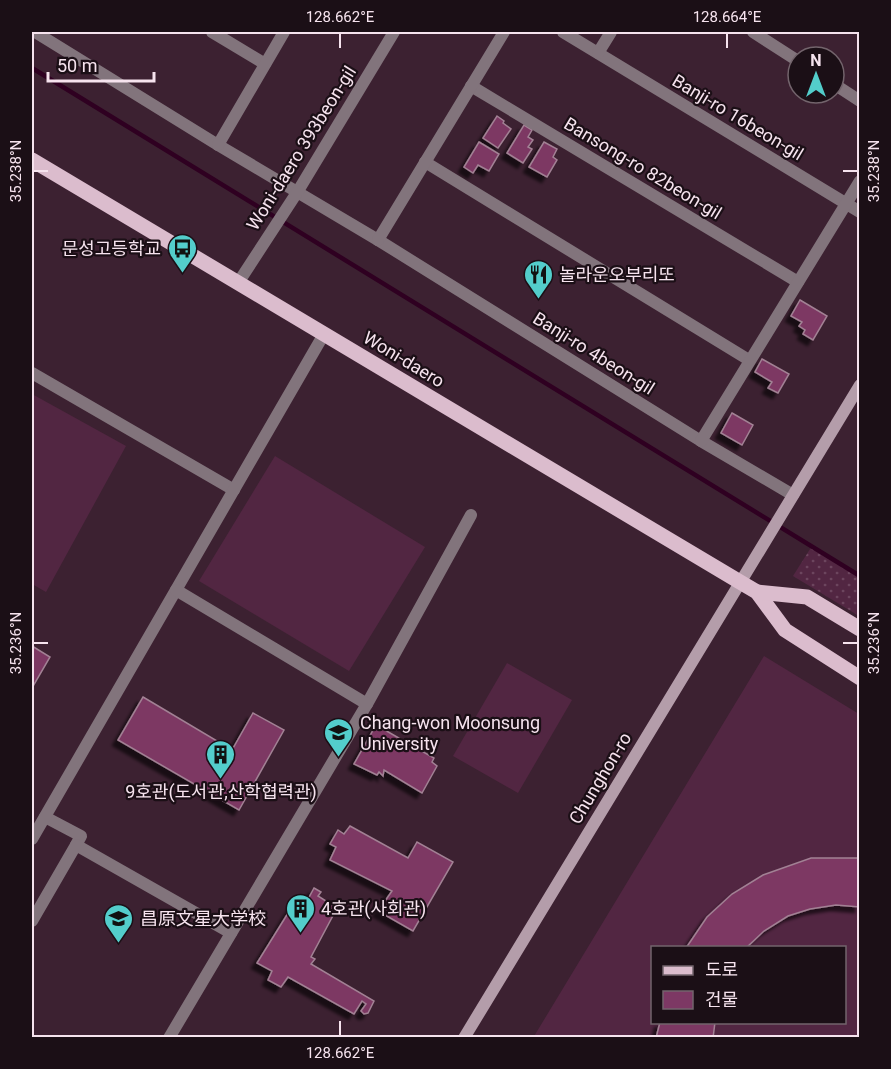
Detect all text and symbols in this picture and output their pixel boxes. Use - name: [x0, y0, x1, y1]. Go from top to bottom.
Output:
- text: 128.662°E: [306, 8, 375, 26]
- text: 128.664°E: [693, 8, 762, 26]
- scale bar: [48, 45, 154, 83]
- north arrow: [786, 45, 846, 105]
- text: N: [810, 51, 822, 70]
- text: 50 m: [57, 55, 97, 76]
- street label: Woni-daero 393beon-gil: [242, 62, 360, 234]
- street label: Banji-ro 16beon-gil: [669, 70, 807, 164]
- street label: Bansong-ro 82beon-gil: [560, 113, 726, 223]
- text: 35.238°N: [7, 140, 25, 202]
- text: 35.238°N: [865, 140, 883, 202]
- bus stop icon: 문성고등학교: [166, 232, 198, 274]
- place label: 문성고등학교: [62, 238, 161, 259]
- restaurant icon: 놀라운오부리또: [522, 258, 554, 300]
- place label: 놀라운오부리또: [559, 264, 675, 285]
- street label: Banji-ro 4beon-gil: [529, 307, 659, 399]
- street label: Woni-daero: [360, 327, 448, 391]
- text: 35.236°N: [7, 612, 25, 674]
- text: 35.236°N: [865, 612, 883, 674]
- place label: Chang-won Moonsung University: [360, 712, 540, 754]
- school or university icon: Chang-won Moonsung University: [323, 716, 355, 758]
- street label: Chunghon-ro: [565, 728, 635, 828]
- building icon: 9호관(도서관,산학협력관): [205, 738, 237, 780]
- place label: 9호관(도서관,산학협력관): [125, 781, 317, 803]
- building icon: 4호관(사회관): [284, 892, 316, 934]
- place label: 4호관(사회관): [321, 898, 426, 920]
- school or university icon: 昌原文星大学校: [103, 902, 135, 944]
- place label: 昌原文星大学校: [140, 908, 266, 929]
- legend: [651, 946, 846, 1024]
- text: 도로: [705, 959, 738, 980]
- text: 건물: [705, 989, 738, 1010]
- text: 128.662°E: [306, 1044, 375, 1062]

